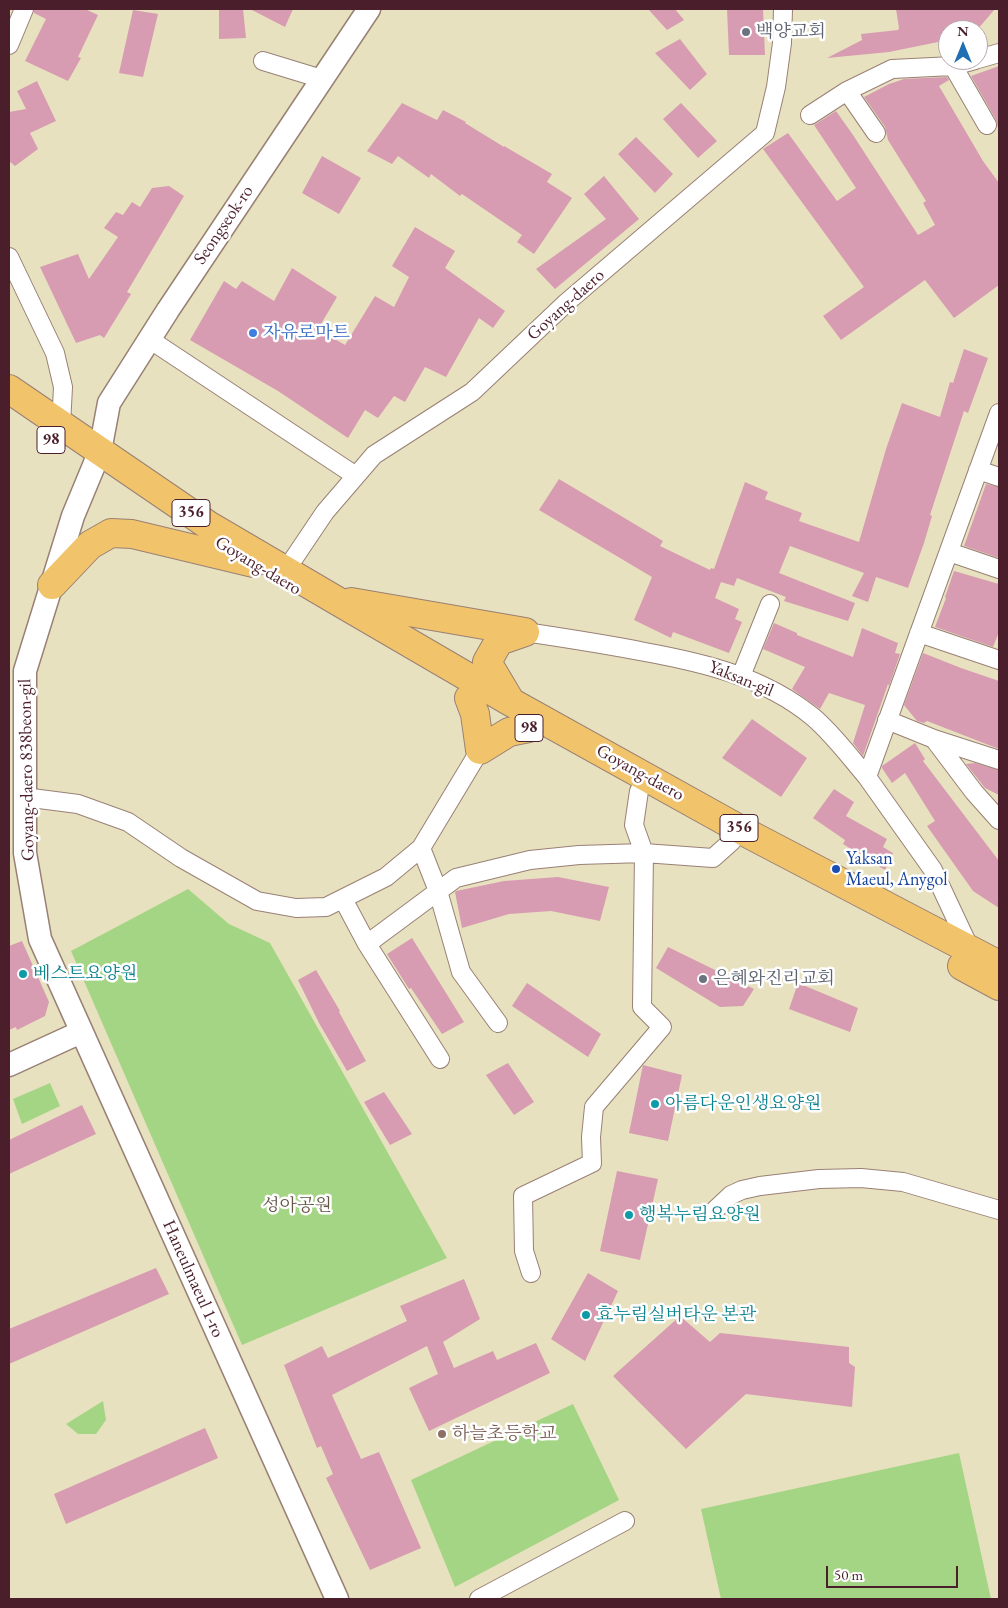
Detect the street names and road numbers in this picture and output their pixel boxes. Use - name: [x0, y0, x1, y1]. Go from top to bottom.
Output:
- street label: Seongseok-ro: [190, 181, 258, 269]
- street label: Goyang-daero: [523, 265, 609, 345]
- road number: 98: [37, 426, 65, 454]
- road number: 356: [172, 499, 210, 526]
- street label: Goyang-daero: [211, 532, 305, 600]
- street label: Yaksan-gil: [705, 656, 777, 702]
- street label: Goyang-daero 838beon-gil: [15, 679, 39, 861]
- road number: 98: [515, 714, 543, 741]
- street label: Goyang-daero: [592, 740, 688, 806]
- road number: 356: [720, 814, 758, 841]
- street label: Haneulmaeul 1-ro: [157, 1217, 229, 1341]

